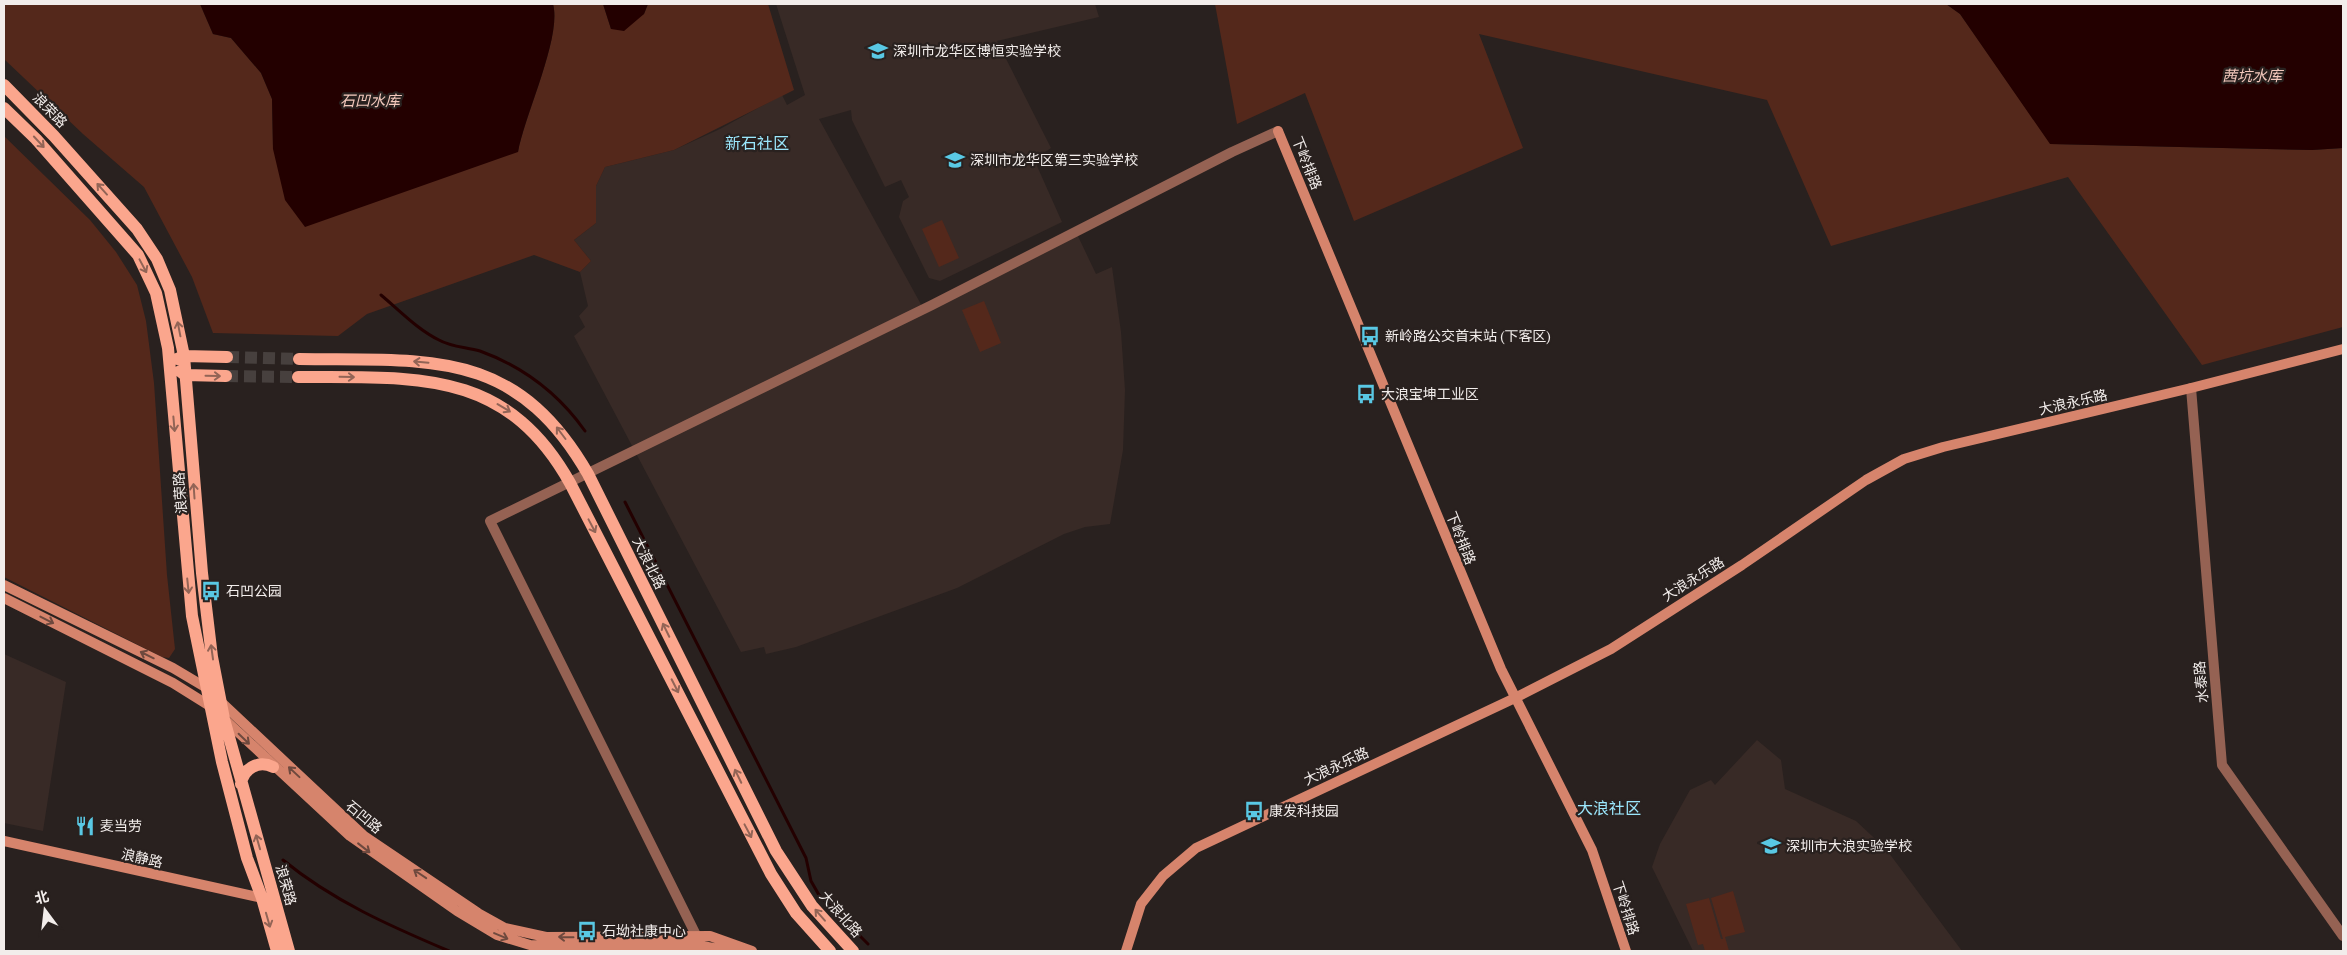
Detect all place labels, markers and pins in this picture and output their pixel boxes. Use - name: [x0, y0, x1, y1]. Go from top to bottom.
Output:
- school or university icon: 深圳市龙华区博恒实验学校: [867, 40, 889, 62]
- place label: 深圳市龙华区博恒实验学校: [893, 43, 1061, 59]
- school or university icon: 深圳市龙华区第三实验学校: [944, 149, 966, 171]
- place label: 深圳市龙华区第三实验学校: [970, 152, 1138, 168]
- bus stop icon: 新岭路公交首末站 (下客区): [1359, 325, 1381, 347]
- place label: 新岭路公交首末站 (下客区): [1385, 328, 1551, 345]
- bus stop icon: 大浪宝坤工业区: [1355, 383, 1377, 405]
- place label: 大浪宝坤工业区: [1381, 386, 1479, 402]
- bus stop icon: 石凹公园: [200, 580, 222, 602]
- place label: 石凹公园: [226, 583, 282, 599]
- bus stop icon: 康发科技园: [1243, 800, 1265, 822]
- place label: 康发科技园: [1269, 803, 1339, 819]
- restaurant icon: 麦当劳: [74, 815, 96, 837]
- place label: 麦当劳: [100, 818, 142, 834]
- school or university icon: 深圳市大浪实验学校: [1760, 835, 1782, 857]
- place label: 深圳市大浪实验学校: [1786, 838, 1912, 854]
- bus stop icon: 石坳社康中心: [576, 920, 598, 942]
- place label: 石坳社康中心: [602, 923, 686, 939]

